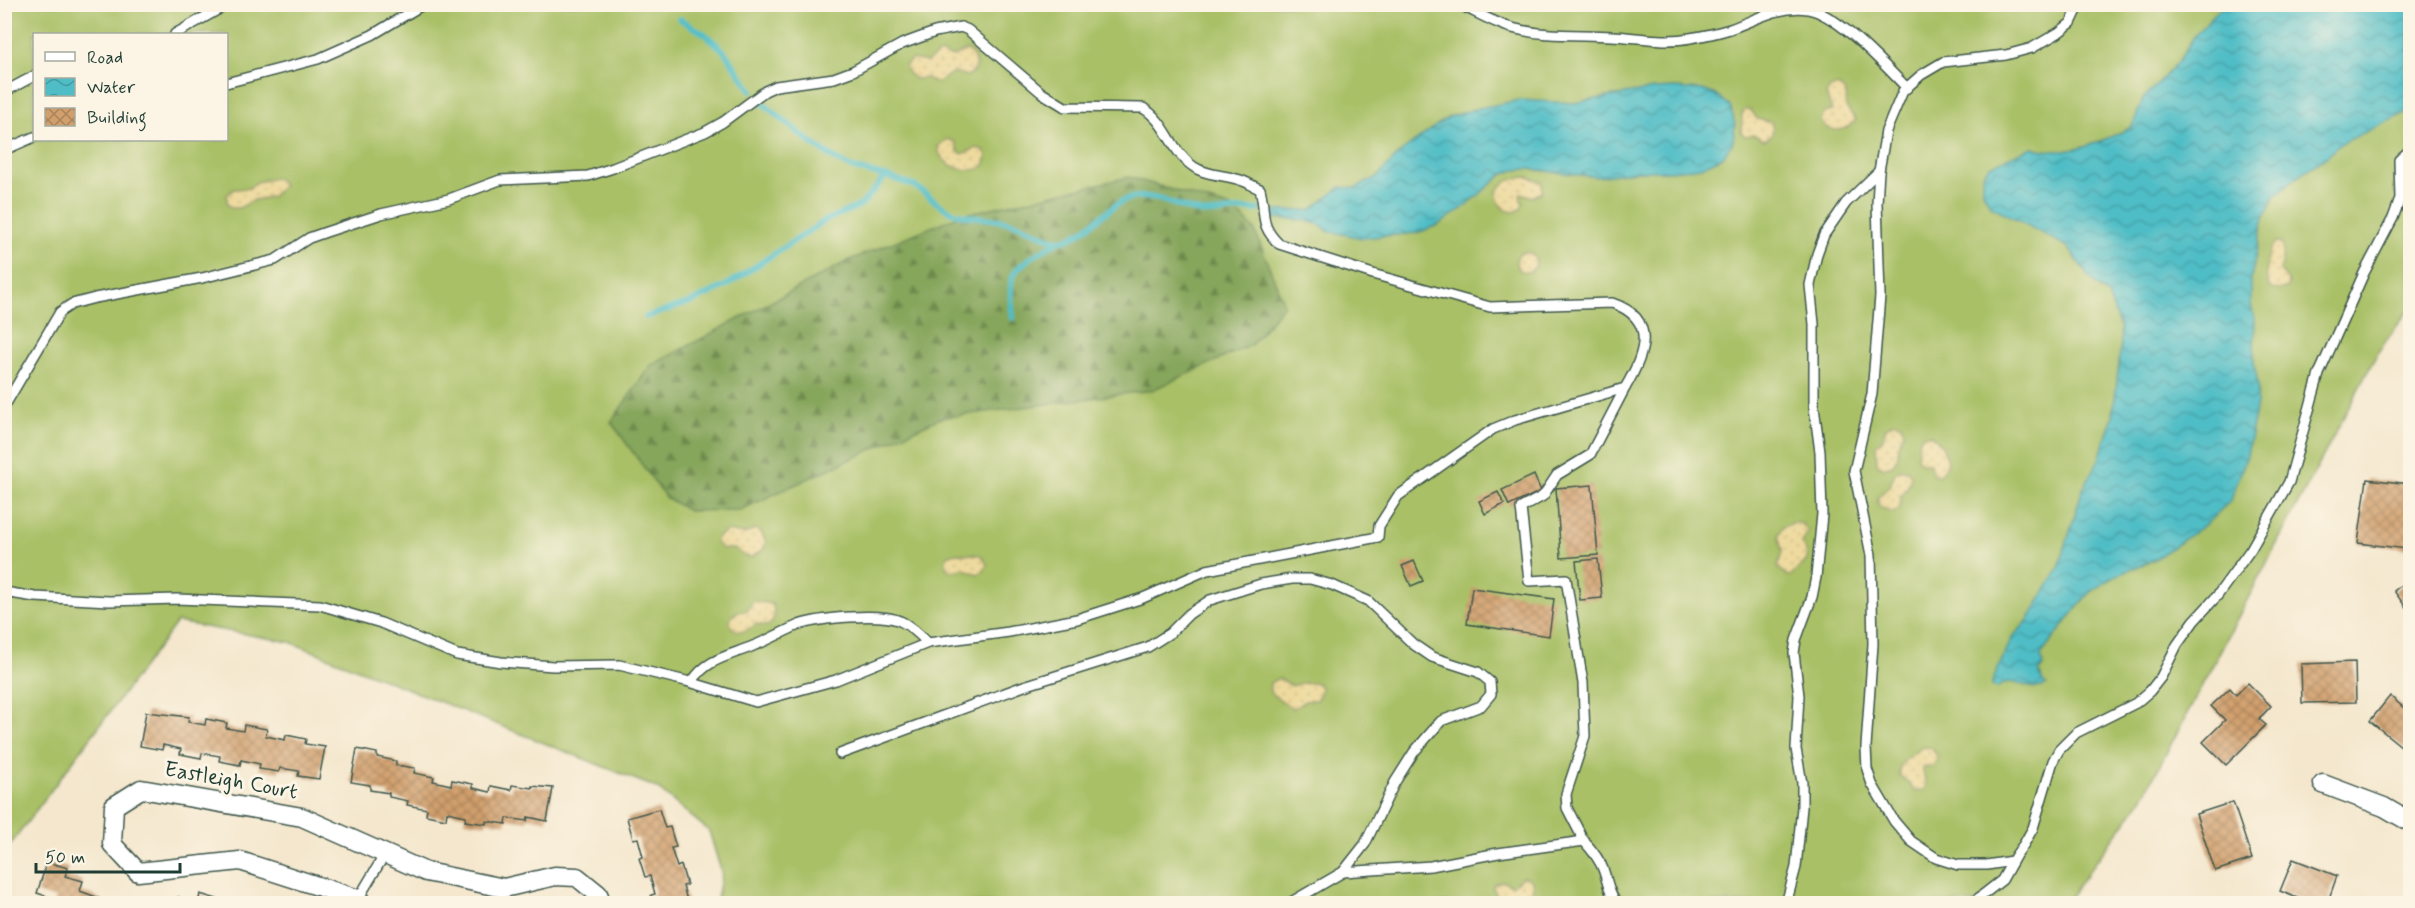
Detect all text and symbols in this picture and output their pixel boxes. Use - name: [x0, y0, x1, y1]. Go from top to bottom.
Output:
- legend: [33, 33, 228, 141]
- text: Road: [87, 46, 123, 70]
- text: Water: [87, 76, 136, 100]
- text: Building: [87, 106, 147, 132]
- street label: Eastleigh Court: [162, 755, 300, 807]
- scale bar: [36, 836, 180, 874]
- text: 50 m: [45, 846, 85, 870]

